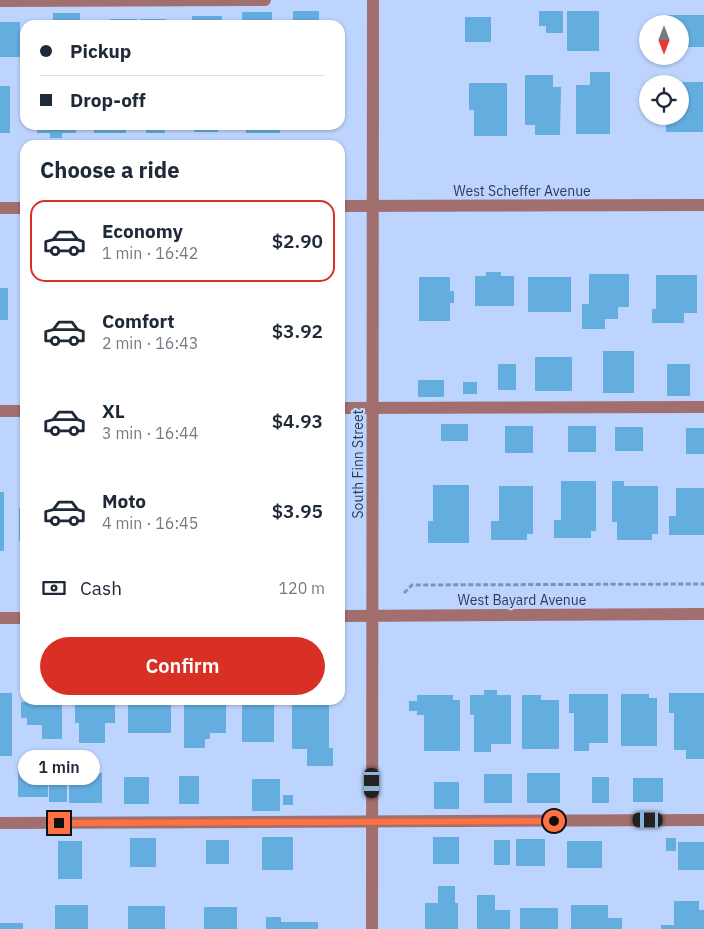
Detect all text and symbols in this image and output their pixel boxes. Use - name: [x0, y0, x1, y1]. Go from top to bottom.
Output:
- north arrow: [639, 15, 689, 65]
- map controls: [639, 15, 689, 125]
- text: Pickup: [70, 39, 131, 63]
- button: locate: [639, 75, 689, 125]
- text: Drop-off: [70, 88, 146, 112]
- text: Choose a ride: [40, 155, 180, 184]
- street label: West Scheffer Avenue: [453, 182, 591, 200]
- icon: car: [42, 219, 87, 264]
- text: Economy: [102, 219, 183, 243]
- text: $2.90: [272, 229, 323, 253]
- text: 1 min · 16:42: [102, 243, 198, 263]
- icon: car: [42, 309, 87, 354]
- text: Comfort: [102, 309, 175, 333]
- text: $3.92: [272, 319, 323, 343]
- text: 2 min · 16:43: [102, 333, 198, 353]
- icon: car: [42, 399, 87, 444]
- text: XL: [102, 399, 125, 423]
- text: $4.93: [272, 409, 323, 433]
- street label: South Finn Street: [349, 409, 367, 519]
- text: 3 min · 16:44: [102, 423, 198, 443]
- icon: car: [42, 489, 87, 534]
- text: Moto: [102, 489, 146, 513]
- text: $3.95: [272, 499, 323, 523]
- text: 4 min · 16:45: [102, 513, 198, 533]
- icon: cash: [40, 574, 68, 602]
- text: Cash: [80, 576, 122, 600]
- text: 120 m: [278, 578, 325, 598]
- street label: West Bayard Avenue: [458, 591, 587, 609]
- button: Confirm: [40, 637, 325, 695]
- callout: 1 min: [18, 750, 100, 786]
- text: 1 min: [38, 757, 80, 777]
- car: [364, 768, 379, 798]
- route start: [543, 810, 565, 832]
- route end: [48, 812, 70, 834]
- car: [633, 813, 663, 828]

